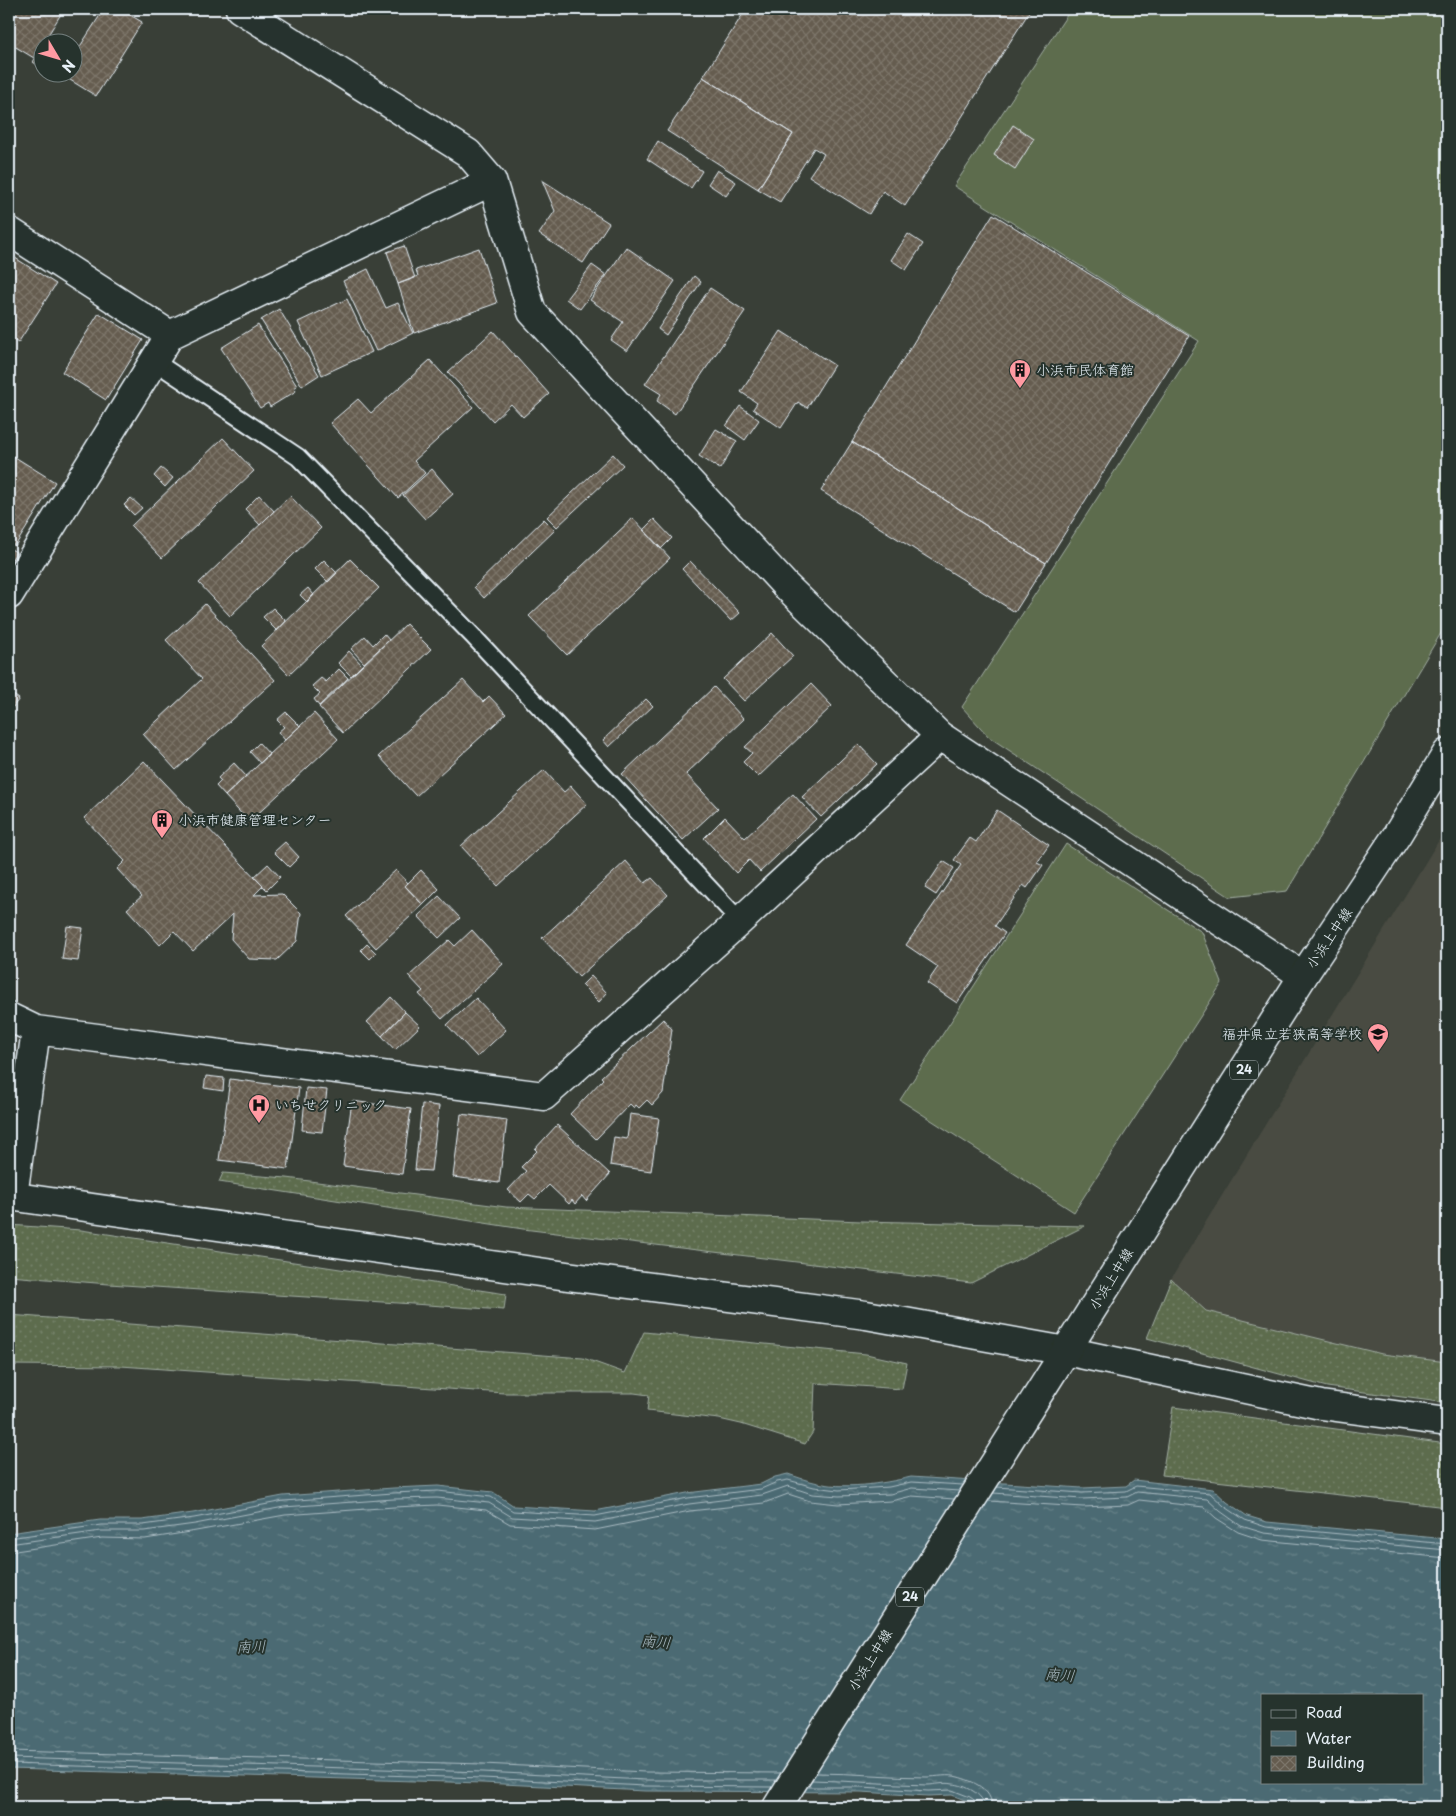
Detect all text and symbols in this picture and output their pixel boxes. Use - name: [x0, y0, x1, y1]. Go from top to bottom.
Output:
- north arrow: [32, 32, 82, 82]
- text: N: [57, 55, 80, 77]
- building icon: 小浜市民体育館: [1008, 358, 1032, 389]
- place label: 小浜市民体育館: [1036, 359, 1134, 380]
- building icon: 小浜市健康管理センター: [150, 808, 174, 839]
- place label: 小浜市健康管理センター: [178, 809, 331, 830]
- street label: 小浜上中線: [1300, 903, 1357, 973]
- school or university icon: 福井県立若狭高等学校: [1366, 1022, 1390, 1053]
- place label: 福井県立若狭高等学校: [1222, 1023, 1362, 1044]
- road number: 24: [1230, 1060, 1258, 1080]
- hospital icon: いちせクリニック: [247, 1093, 271, 1124]
- place label: いちせクリニック: [275, 1094, 387, 1115]
- street label: 小浜上中線: [1083, 1243, 1138, 1314]
- road number: 24: [896, 1588, 924, 1606]
- street label: 小浜上中線: [842, 1624, 897, 1695]
- water label: 南川: [640, 1628, 672, 1653]
- water label: 南川: [236, 1633, 266, 1658]
- water label: 南川: [1044, 1661, 1076, 1686]
- legend: [1261, 1694, 1424, 1784]
- text: Road: [1306, 1700, 1342, 1723]
- text: Water: [1306, 1726, 1351, 1749]
- text: Building: [1306, 1750, 1365, 1773]

